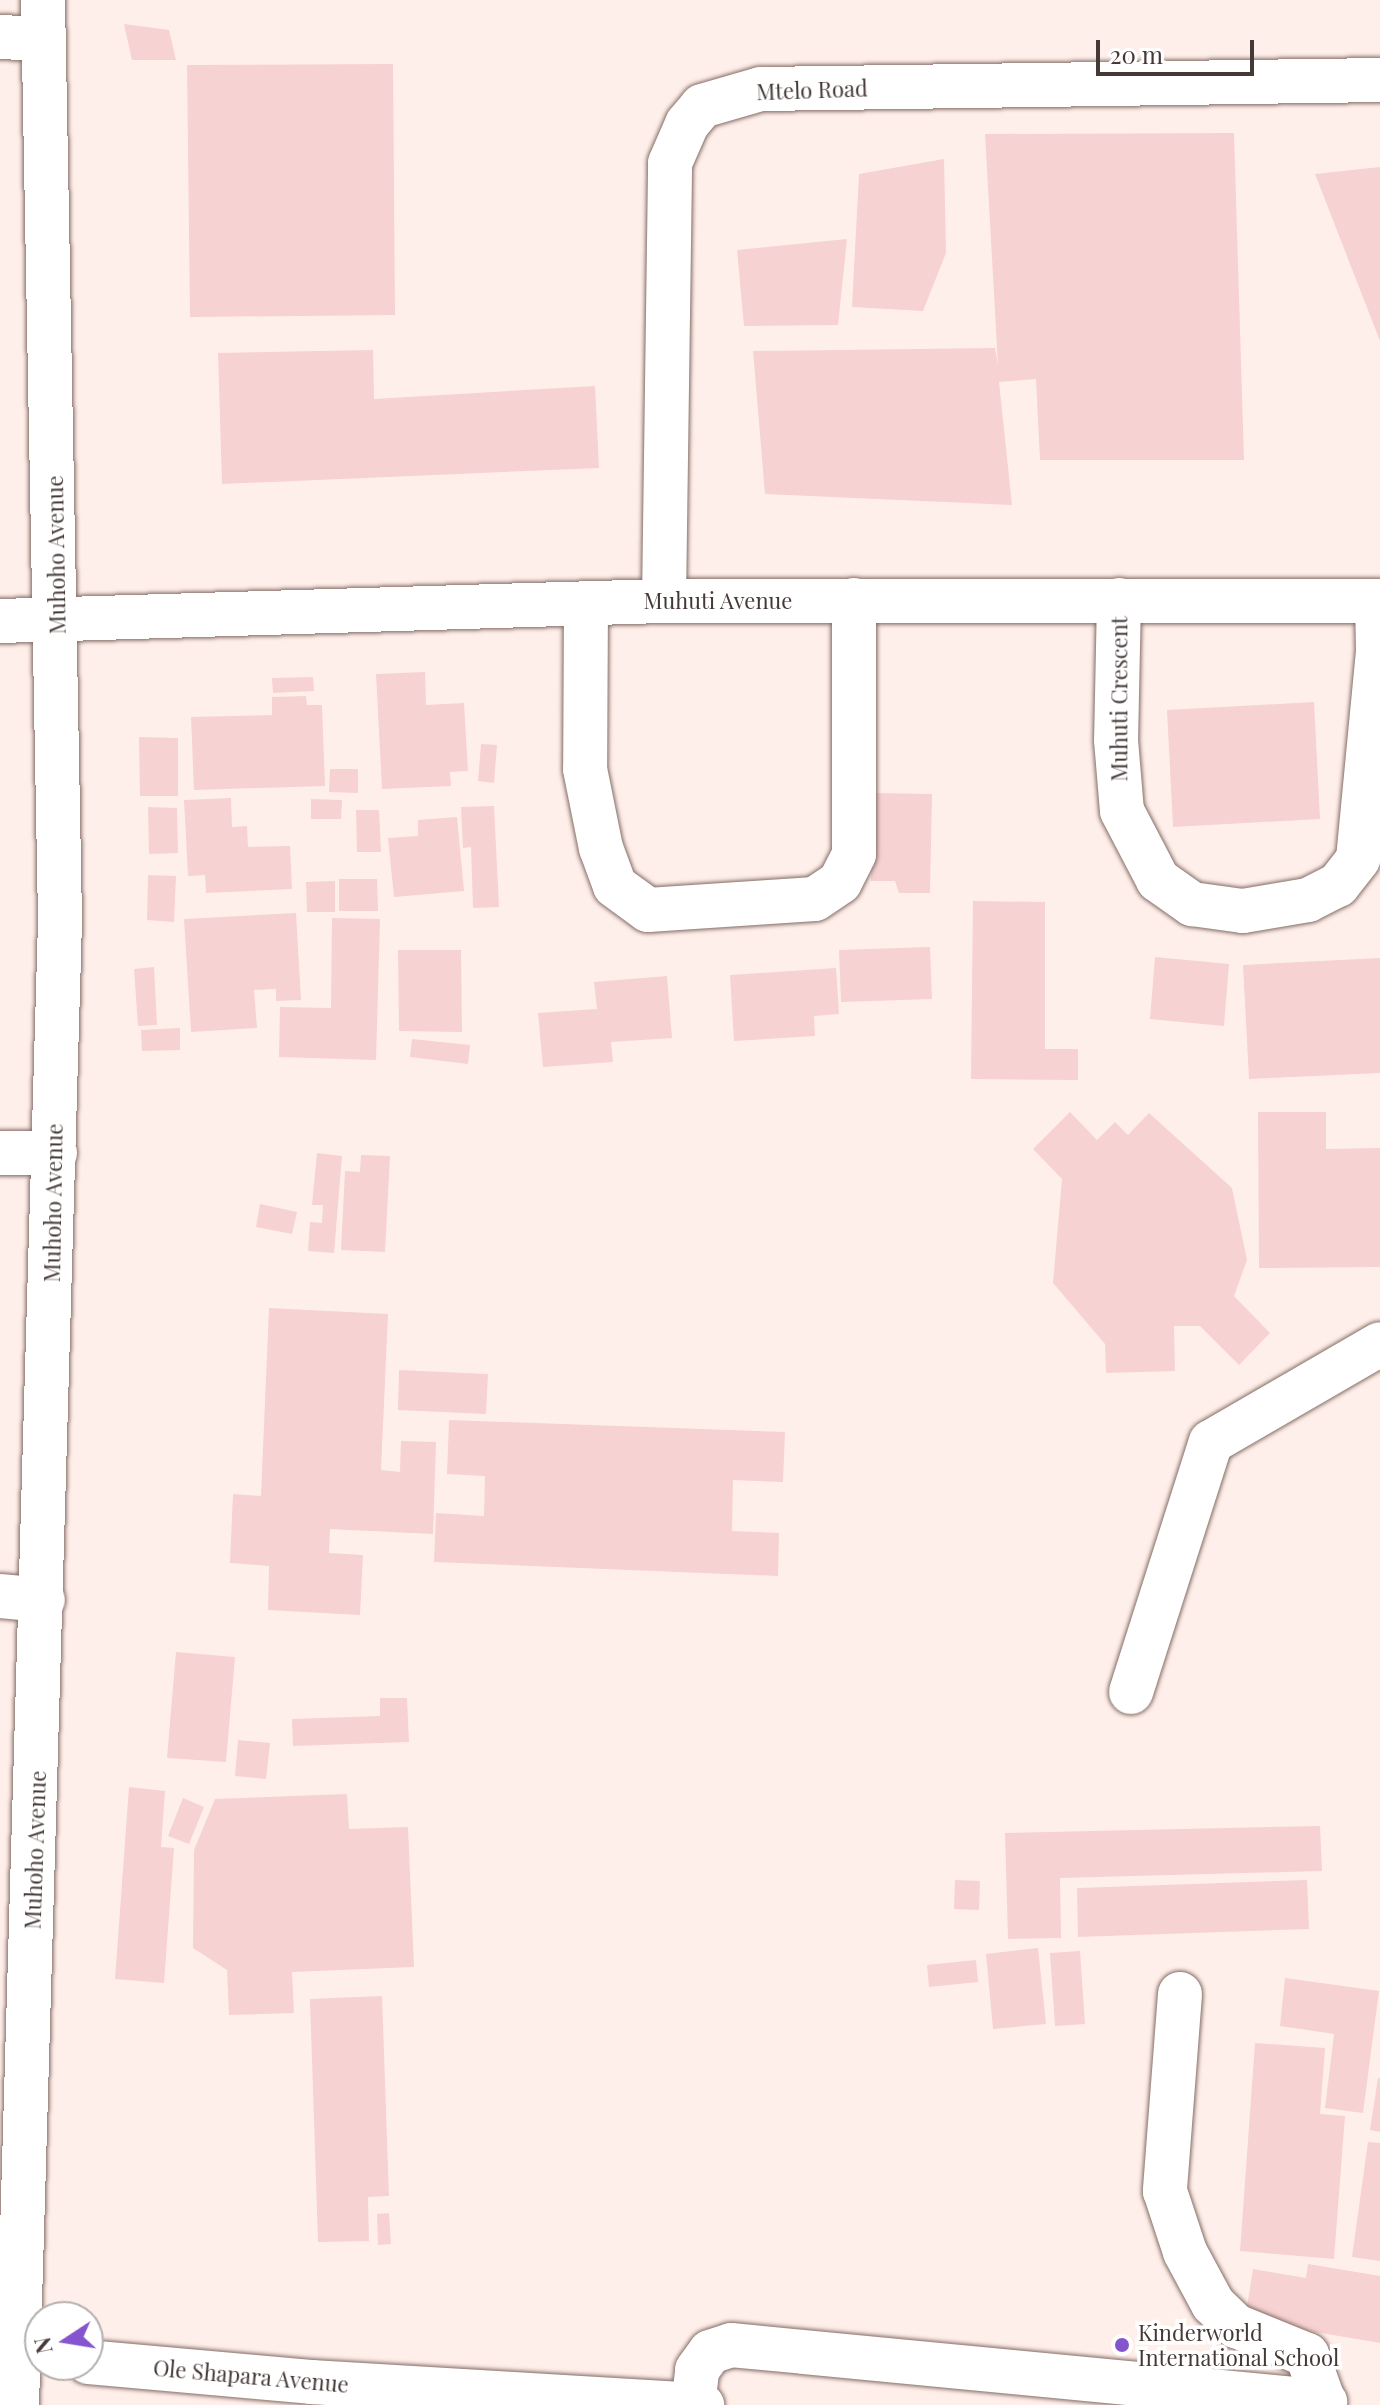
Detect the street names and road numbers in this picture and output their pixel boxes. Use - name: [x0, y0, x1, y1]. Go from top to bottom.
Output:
- street label: Mtelo Road: [756, 75, 868, 105]
- street label: Muhoho Avenue: [41, 475, 71, 635]
- street label: Muhuti Avenue: [643, 588, 793, 614]
- street label: Muhuti Crescent: [1106, 616, 1132, 782]
- street label: Muhoho Avenue: [38, 1123, 68, 1283]
- street label: Muhoho Avenue: [19, 1770, 51, 1930]
- street label: Ole Shapara Avenue: [152, 2354, 350, 2398]

